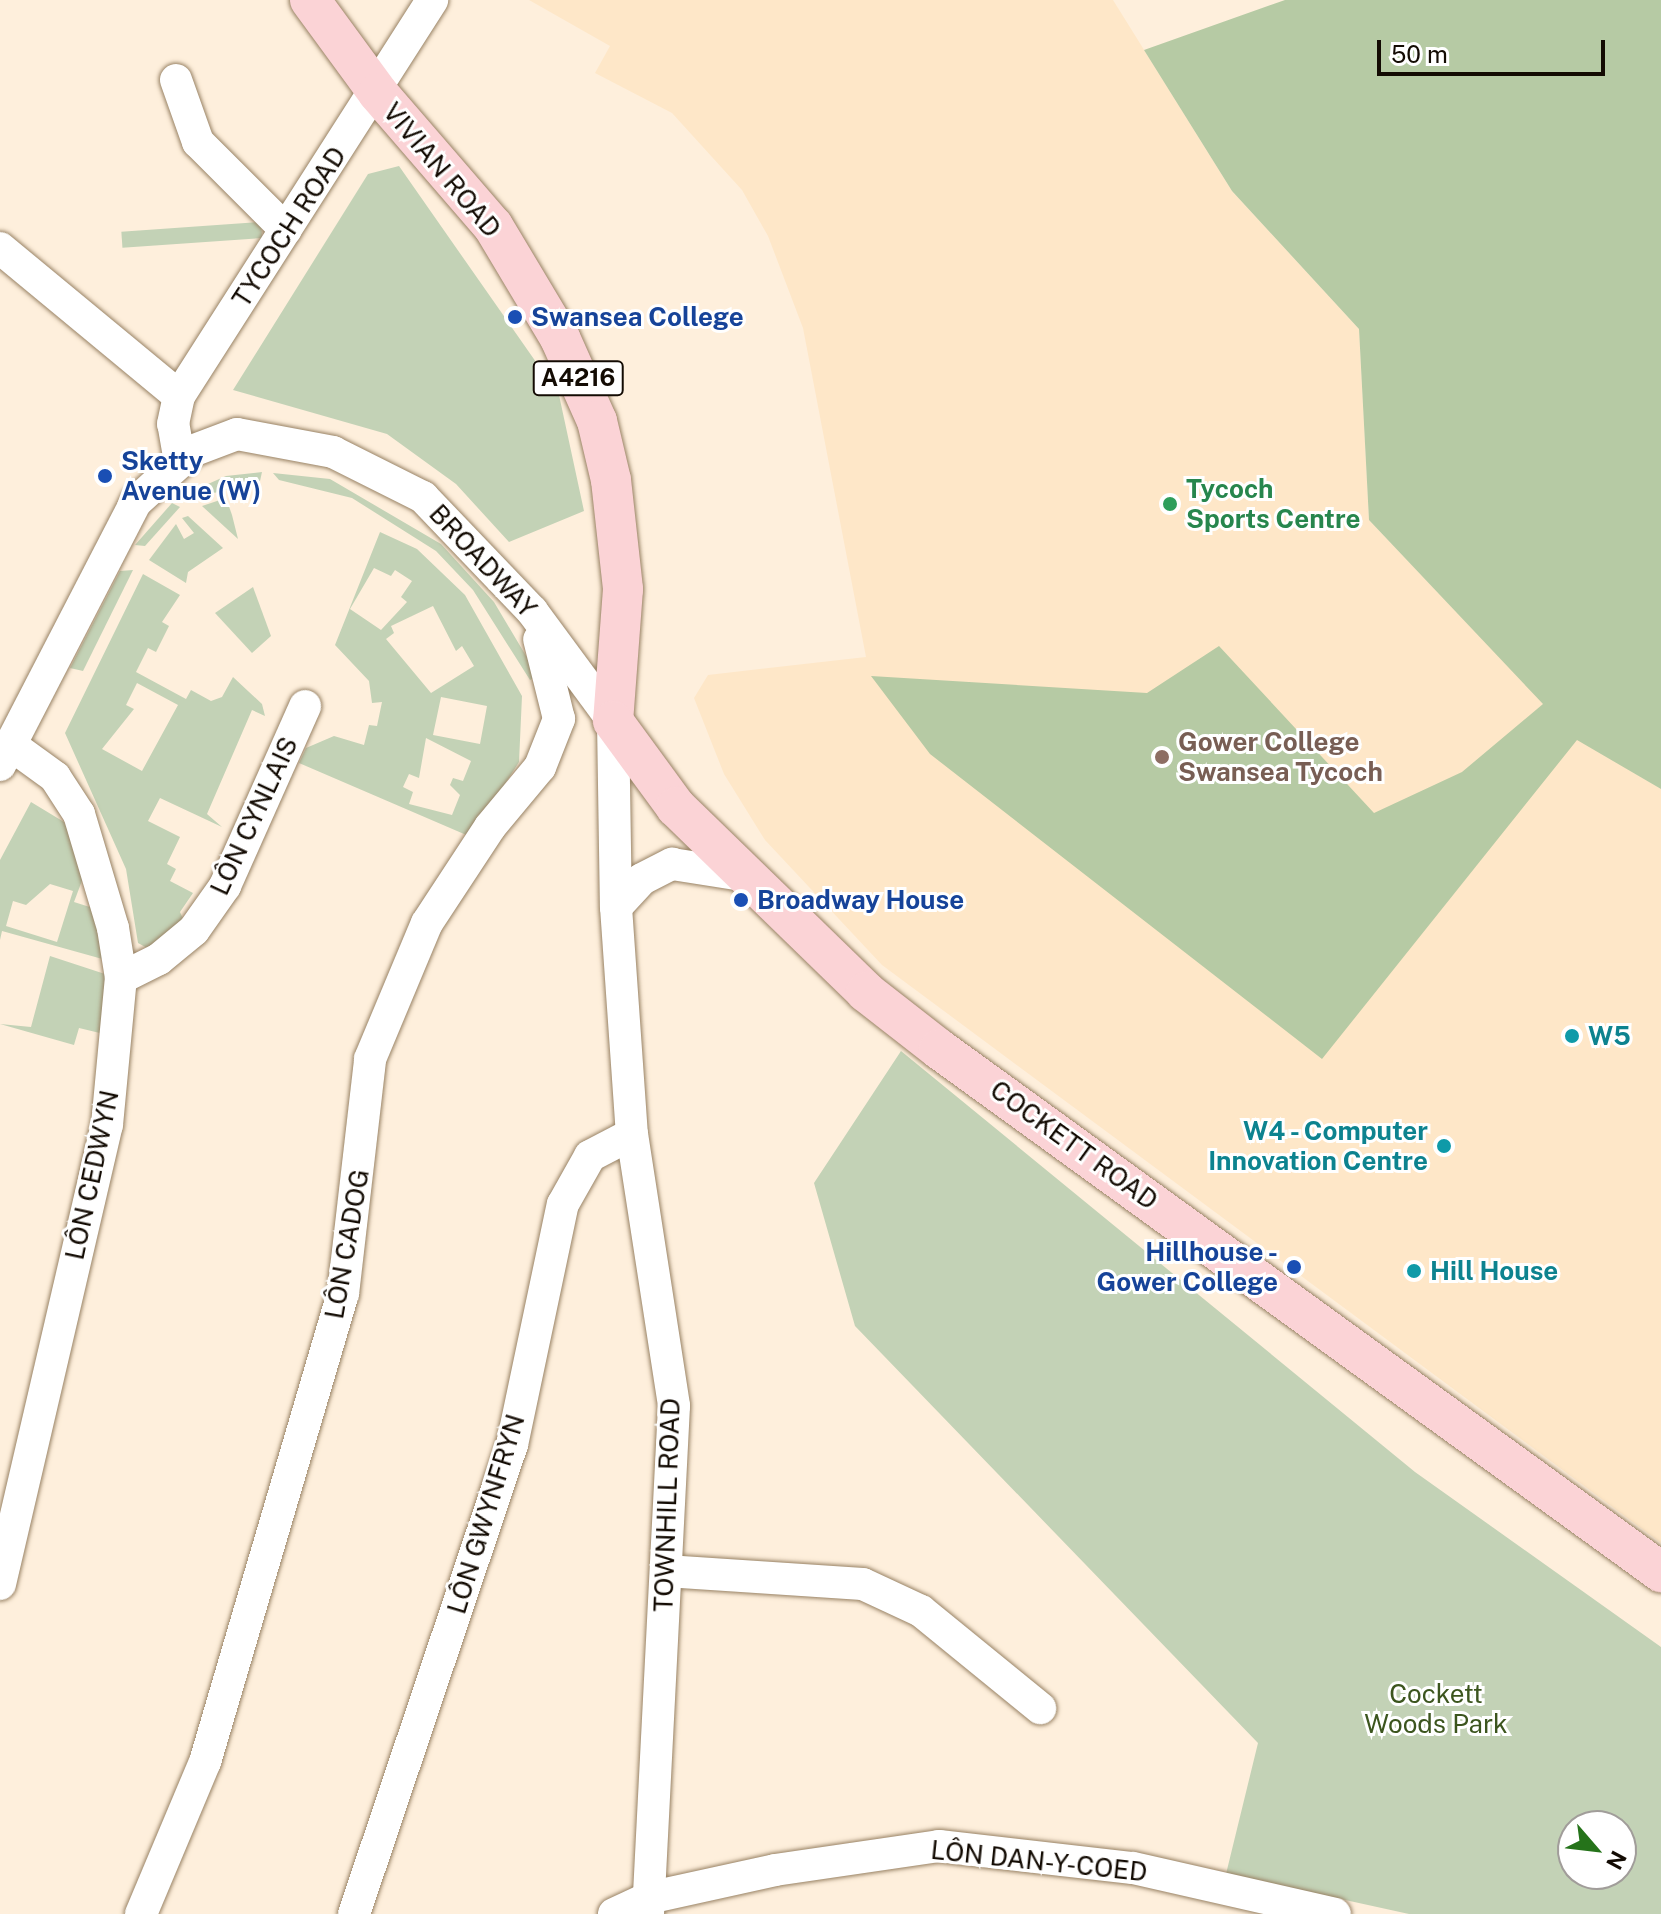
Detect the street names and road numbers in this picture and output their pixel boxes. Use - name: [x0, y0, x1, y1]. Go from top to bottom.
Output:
- street label: VIVIAN ROAD: [377, 96, 507, 244]
- street label: TYCOCH ROAD: [226, 141, 352, 313]
- road number: A4216: [532, 358, 624, 398]
- street label: BROADWAY: [423, 498, 543, 624]
- street label: LÔN CYNLAIS: [204, 732, 304, 900]
- street label: COCKETT ROAD: [984, 1074, 1164, 1216]
- street label: LÔN CEDWYN: [59, 1087, 125, 1263]
- street label: LÔN CADOG: [318, 1167, 376, 1321]
- street label: TOWNHILL ROAD: [648, 1398, 686, 1612]
- street label: LÔN GWYNFRYN: [441, 1410, 531, 1618]
- street label: LÔN DAN-Y-COED: [929, 1834, 1149, 1888]

